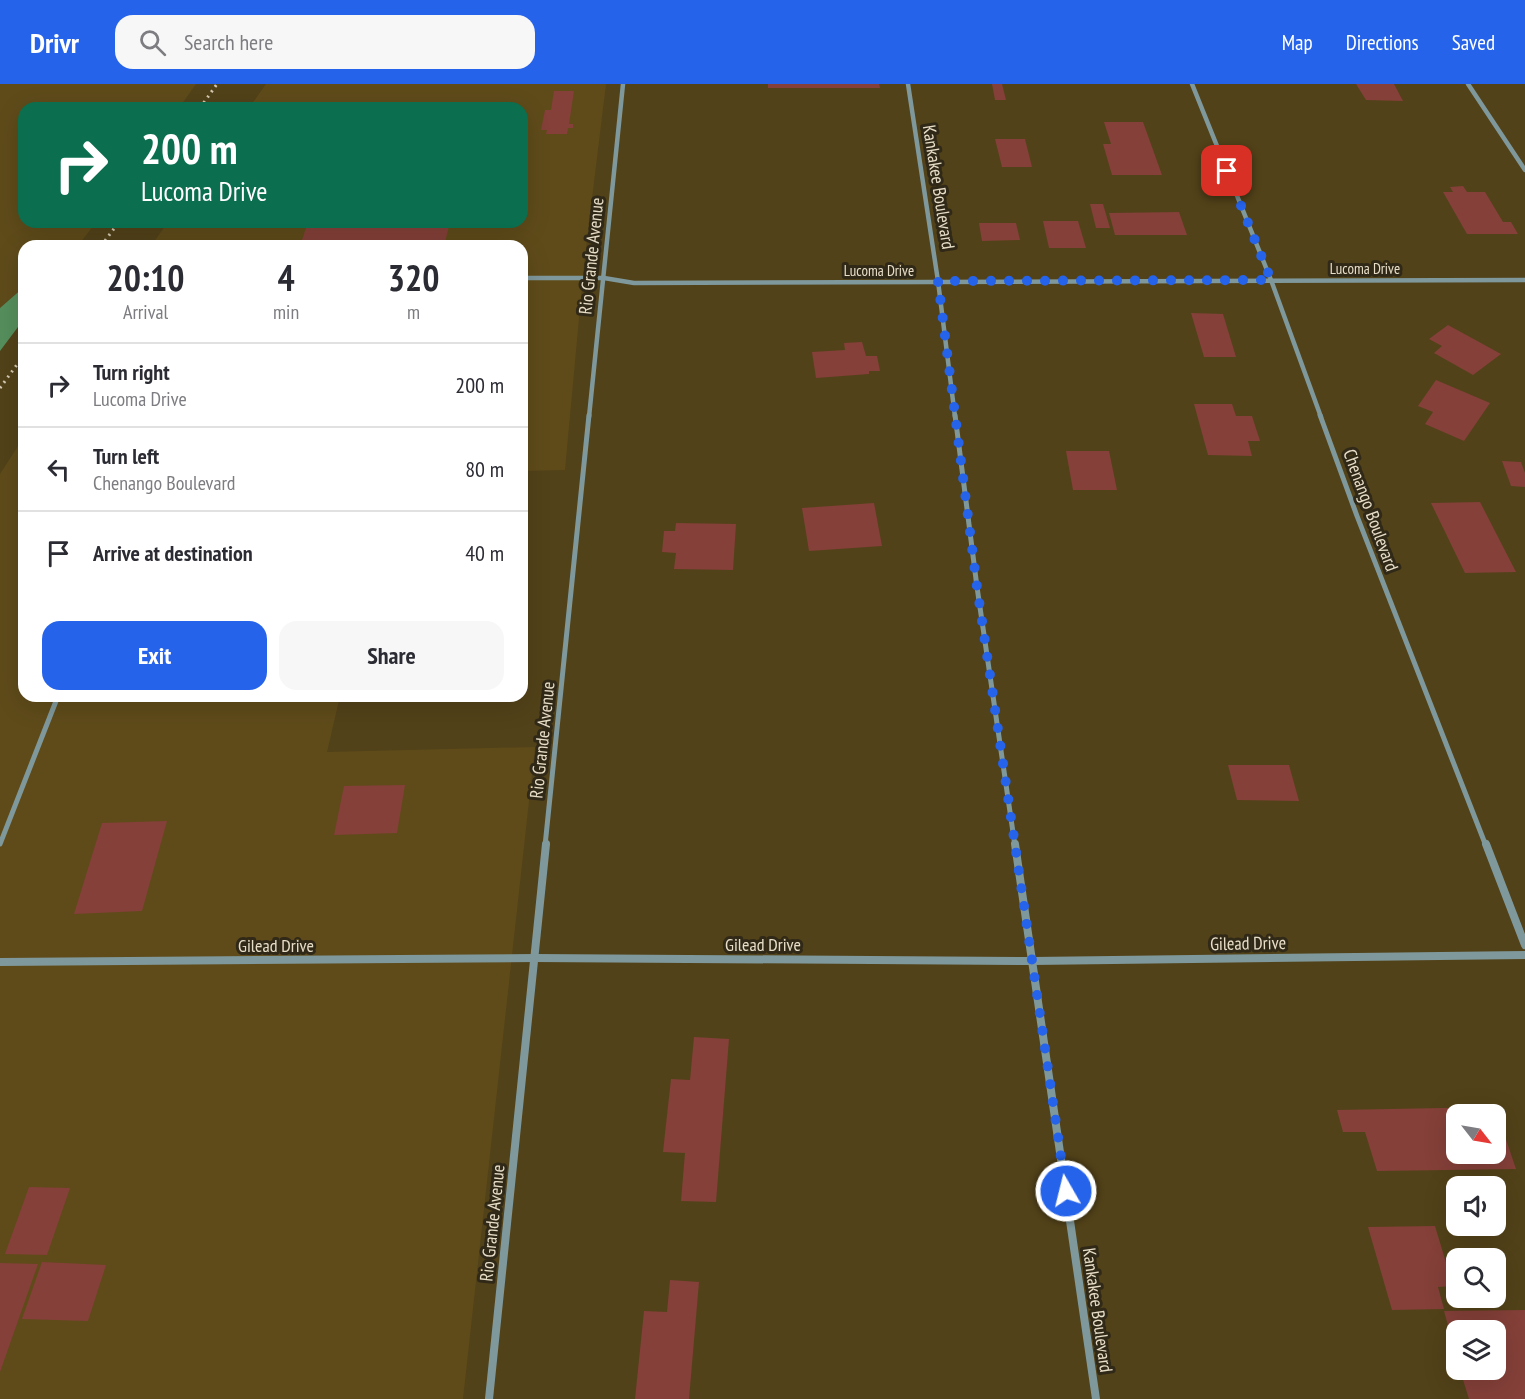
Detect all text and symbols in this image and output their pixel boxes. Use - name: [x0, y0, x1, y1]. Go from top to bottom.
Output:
- search box: [115, 15, 535, 69]
- text: Drivr: [30, 24, 79, 61]
- icon: search: [136, 26, 169, 59]
- text: Search here: [184, 28, 273, 56]
- text: Map: [1282, 29, 1313, 56]
- text: Directions: [1346, 29, 1419, 56]
- text: Saved: [1452, 29, 1495, 56]
- text: 200 m: [141, 121, 238, 176]
- street label: Kankakee Boulevard: [918, 123, 960, 251]
- icon: right: [42, 126, 120, 204]
- pin: [1201, 145, 1252, 196]
- icon: arrive: [1210, 154, 1243, 187]
- text: Lucoma Drive: [141, 174, 268, 208]
- street label: Rio Grande Avenue: [573, 197, 609, 315]
- text: 20:10: [107, 254, 184, 301]
- text: 4: [277, 254, 295, 301]
- text: 320: [388, 254, 439, 301]
- street label: Lucoma Drive: [1330, 259, 1400, 278]
- street label: Lucoma Drive: [844, 261, 914, 280]
- text: Arrival: [123, 299, 168, 325]
- text: min: [273, 299, 299, 325]
- text: m: [407, 299, 420, 325]
- text: Turn right: [93, 358, 170, 386]
- icon: right: [42, 369, 75, 402]
- text: 200 m: [455, 371, 504, 399]
- text: Lucoma Drive: [93, 386, 187, 412]
- text: Turn left: [93, 442, 159, 470]
- street label: Chenango Boulevard: [1338, 446, 1404, 574]
- icon: left: [42, 453, 75, 486]
- text: 80 m: [465, 455, 504, 483]
- text: Chenango Boulevard: [93, 470, 236, 496]
- icon: arrive: [42, 537, 75, 570]
- text: Arrive at destination: [93, 539, 253, 567]
- text: 40 m: [465, 539, 504, 567]
- button: Exit: [42, 621, 267, 690]
- button: Share: [279, 621, 504, 690]
- street label: Rio Grande Avenue: [524, 681, 560, 799]
- street label: Gilead Drive: [1210, 931, 1286, 955]
- street label: Gilead Drive: [725, 933, 801, 956]
- street label: Gilead Drive: [238, 934, 314, 957]
- north arrow: [1446, 1104, 1506, 1164]
- map controls: [1446, 1104, 1506, 1380]
- position arrow: [1034, 1159, 1098, 1223]
- street label: Rio Grande Avenue: [474, 1164, 510, 1282]
- button: sound: [1446, 1176, 1506, 1236]
- street label: Kankakee Boulevard: [1078, 1246, 1118, 1374]
- button: search: [1446, 1248, 1506, 1308]
- button: layers: [1446, 1320, 1506, 1380]

